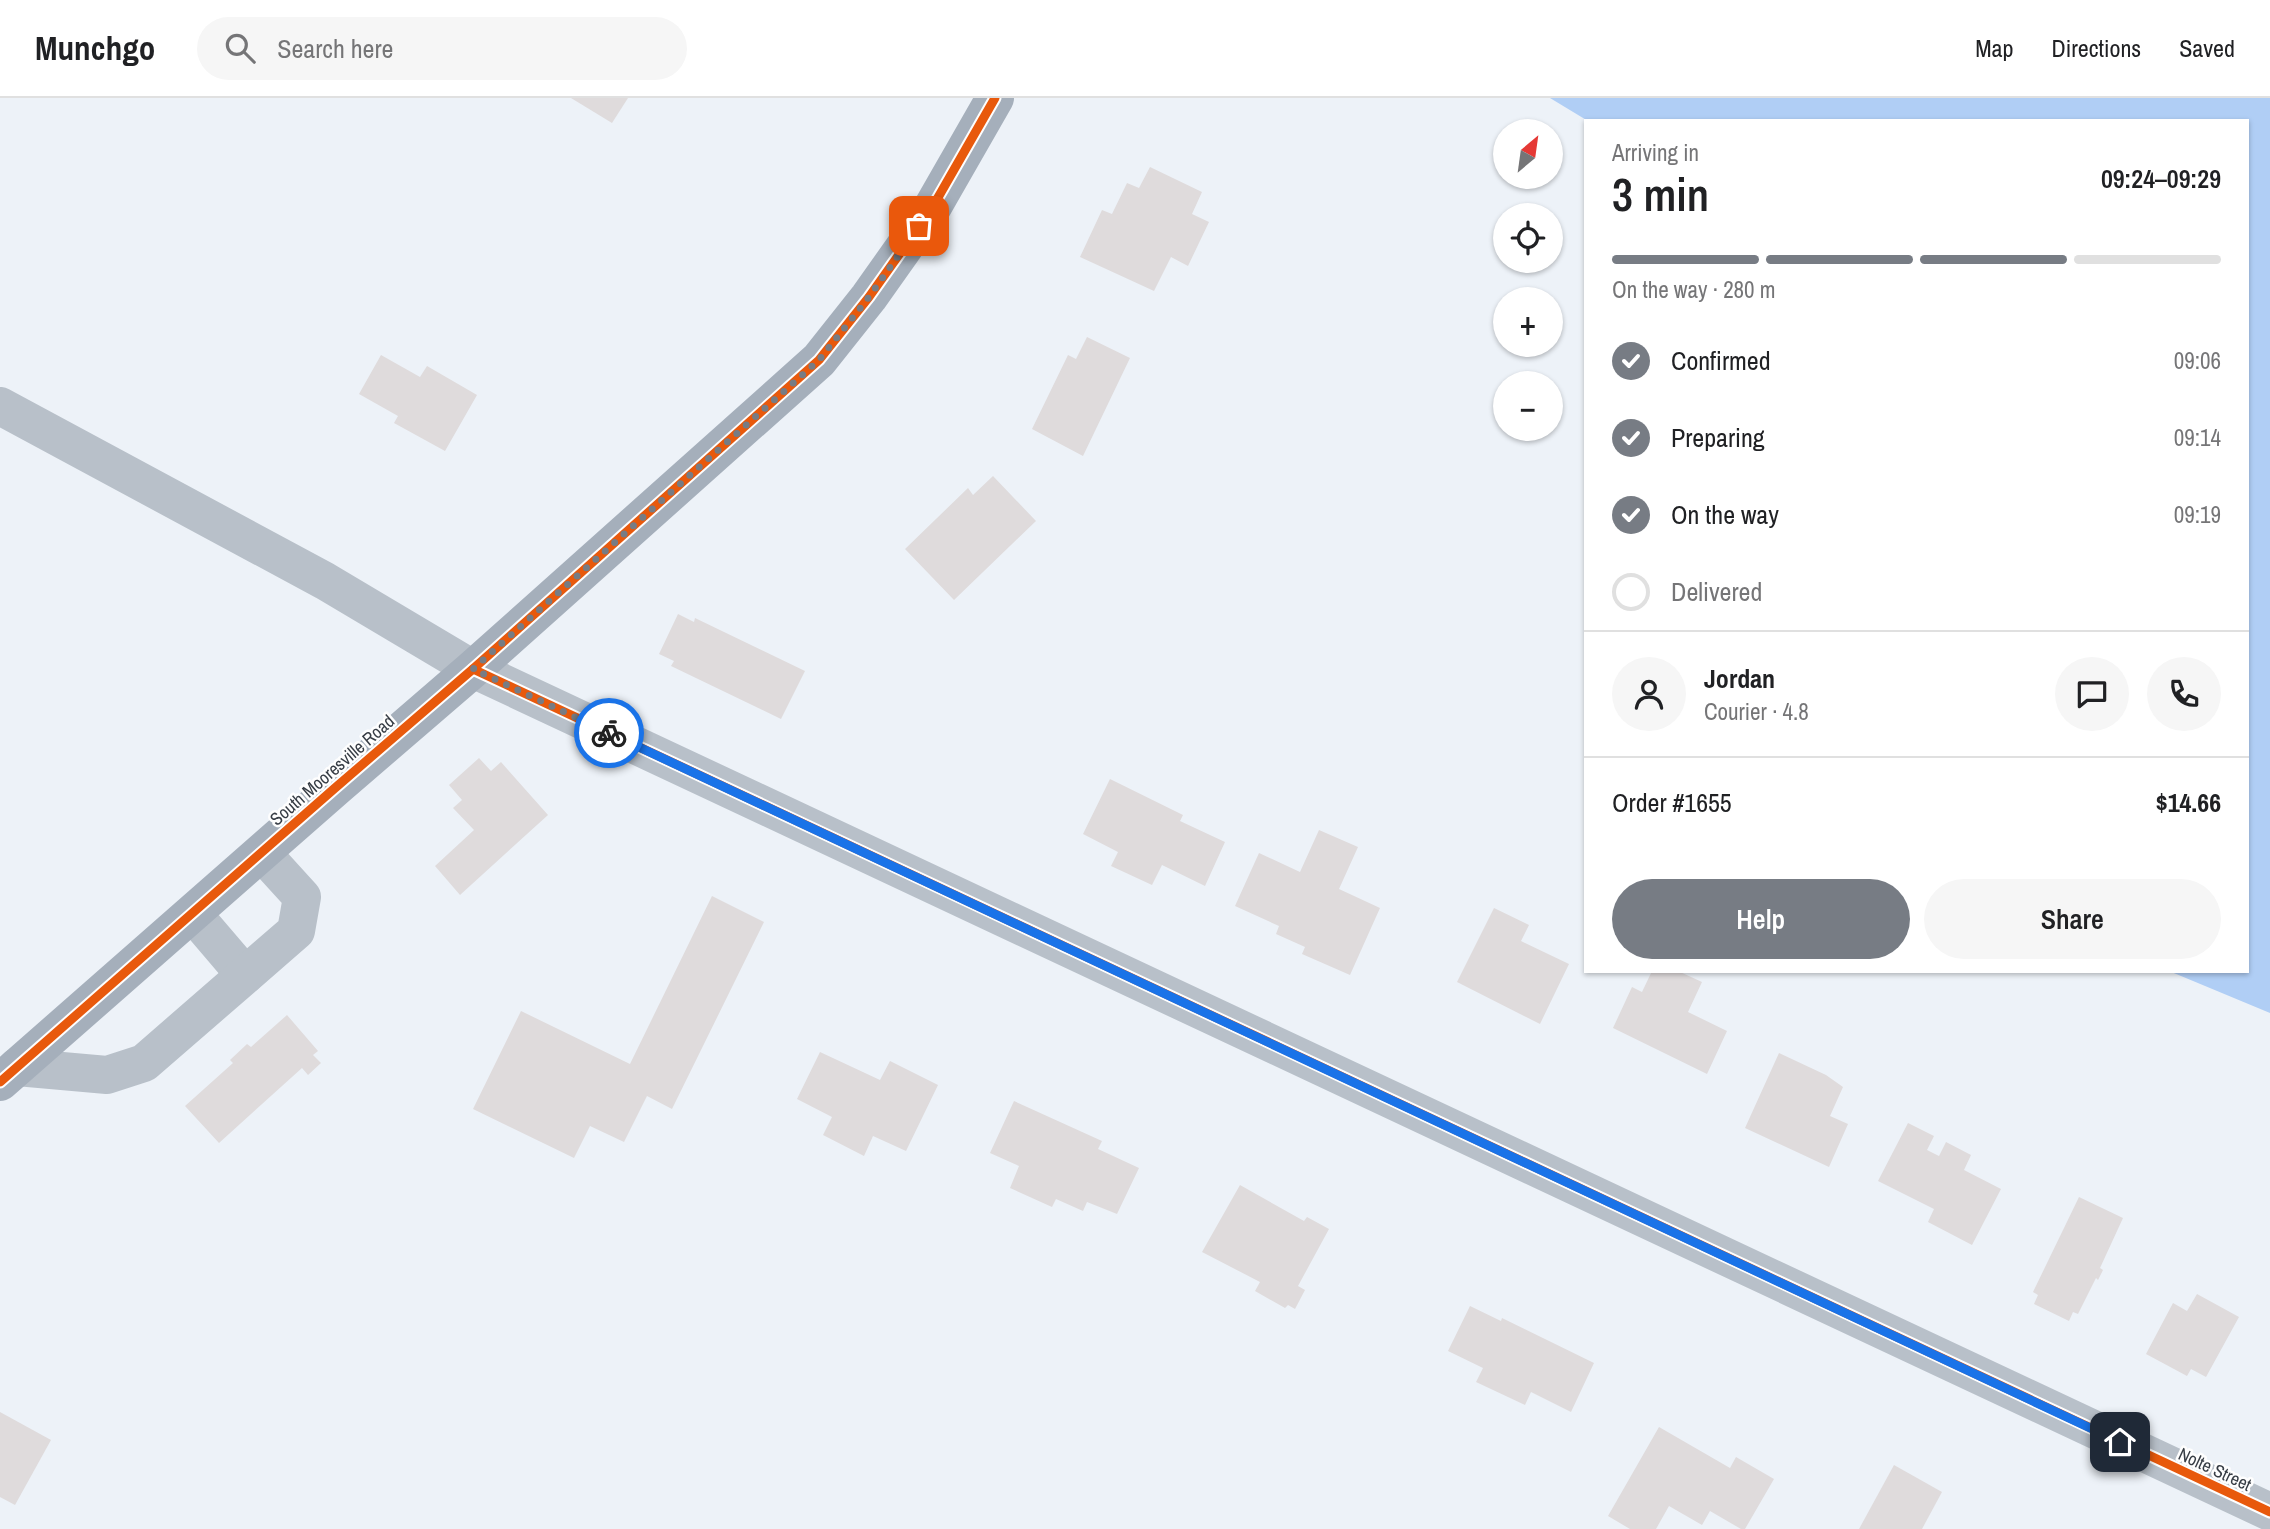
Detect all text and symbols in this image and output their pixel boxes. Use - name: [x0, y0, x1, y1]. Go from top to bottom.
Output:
- search box: [197, 17, 687, 80]
- text: Munchgo: [35, 26, 155, 70]
- icon: search: [221, 29, 259, 67]
- text: Search here: [277, 31, 393, 66]
- text: Map: [1975, 32, 2013, 64]
- text: Directions: [2051, 32, 2141, 64]
- text: Saved: [2179, 32, 2235, 64]
- north arrow: [1493, 119, 1563, 189]
- map controls: [1493, 119, 1563, 441]
- text: Arriving in: [1612, 137, 1699, 168]
- text: 09:24–09:29: [2101, 161, 2221, 196]
- text: 3 min: [1612, 163, 1709, 225]
- pin: [889, 196, 949, 256]
- button: locate: [1493, 203, 1563, 273]
- icon: bag: [900, 207, 938, 245]
- text: On the way · 280 m: [1612, 274, 1776, 305]
- button: +: [1493, 287, 1563, 357]
- icon: check: [1612, 342, 1650, 380]
- text: Confirmed: [1671, 343, 1771, 378]
- text: 09:06: [2174, 345, 2221, 376]
- button: −: [1493, 371, 1563, 441]
- icon: check: [1612, 419, 1650, 457]
- text: Preparing: [1671, 420, 1765, 455]
- text: 09:14: [2174, 422, 2221, 453]
- icon: check: [1612, 496, 1650, 534]
- text: On the way: [1671, 497, 1779, 532]
- text: 09:19: [2174, 499, 2221, 530]
- text: Delivered: [1671, 574, 1762, 609]
- button: person: [1612, 657, 1686, 731]
- button: chat: [2055, 657, 2129, 731]
- button: phone: [2147, 657, 2221, 731]
- text: Jordan: [1704, 661, 1775, 696]
- text: Courier · 4.8: [1704, 696, 1809, 727]
- courier: [574, 698, 644, 768]
- street label: South Mooresville Road: [264, 709, 400, 831]
- icon: bike: [590, 714, 628, 752]
- text: Order #1655: [1612, 785, 1732, 820]
- text: $14.66: [2156, 785, 2221, 820]
- button: Help: [1612, 879, 1910, 959]
- button: Share: [1924, 879, 2221, 959]
- pin: [2090, 1412, 2150, 1472]
- icon: home: [2101, 1423, 2139, 1461]
- street label: Nolte Street: [2174, 1441, 2256, 1497]

